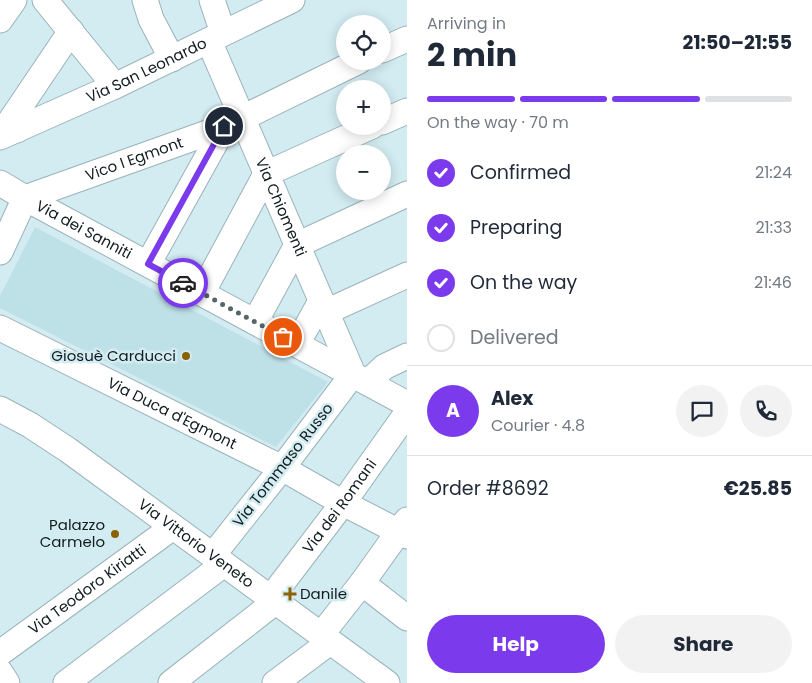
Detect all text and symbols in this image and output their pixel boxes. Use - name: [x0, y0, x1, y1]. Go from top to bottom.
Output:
- text: Arriving in: [427, 12, 506, 35]
- map controls: [336, 15, 391, 200]
- button: locate: [336, 15, 391, 70]
- text: 21:50–21:55: [683, 29, 792, 56]
- street label: Via San Leonardo: [83, 32, 210, 107]
- text: 2 min: [427, 32, 517, 77]
- button: +: [336, 80, 391, 135]
- pin: [203, 105, 245, 147]
- text: On the way · 70 m: [427, 111, 569, 134]
- icon: home: [210, 112, 238, 140]
- street label: Vico I Egmont: [82, 131, 186, 186]
- button: −: [336, 145, 391, 200]
- street label: Via Chiomenti: [251, 154, 312, 260]
- icon: check: [427, 159, 455, 187]
- text: Confirmed: [470, 159, 571, 186]
- text: 21:24: [755, 161, 792, 184]
- street label: Via dei Sanniti: [32, 195, 136, 264]
- icon: check: [427, 214, 455, 242]
- text: Preparing: [470, 214, 562, 241]
- text: 21:33: [755, 216, 792, 239]
- courier: [158, 258, 208, 308]
- icon: car: [169, 269, 197, 297]
- icon: check: [427, 269, 455, 297]
- text: On the way: [470, 269, 577, 296]
- text: 21:46: [754, 271, 792, 294]
- pin: [262, 316, 304, 358]
- icon: bag: [269, 323, 297, 351]
- text: Delivered: [470, 324, 559, 351]
- place label: Giosuè Carducci: [51, 345, 176, 366]
- marker: Giosuè Carducci: [180, 350, 192, 362]
- street label: Via Duca d'Egmont: [104, 372, 240, 454]
- text: Alex: [491, 385, 533, 412]
- button: chat: [676, 385, 728, 437]
- button: phone: [740, 385, 792, 437]
- text: A: [446, 397, 460, 424]
- street label: Via Tommaso Russo: [227, 398, 338, 531]
- text: Courier · 4.8: [491, 414, 585, 437]
- street label: Via dei Romani: [297, 454, 381, 558]
- text: Order #8692: [427, 475, 549, 502]
- text: €25.85: [724, 475, 792, 502]
- street label: Via Vittorio Veneto: [134, 494, 259, 592]
- place label: Palazzo Carmelo: [40, 514, 105, 552]
- marker: Palazzo Carmelo: [109, 528, 121, 540]
- street label: Via Teodoro Kiriatti: [24, 539, 150, 639]
- place label: Danile: [300, 583, 347, 604]
- marker: Danile: [284, 588, 296, 600]
- button: Help: [427, 615, 605, 673]
- button: Share: [615, 615, 792, 673]

